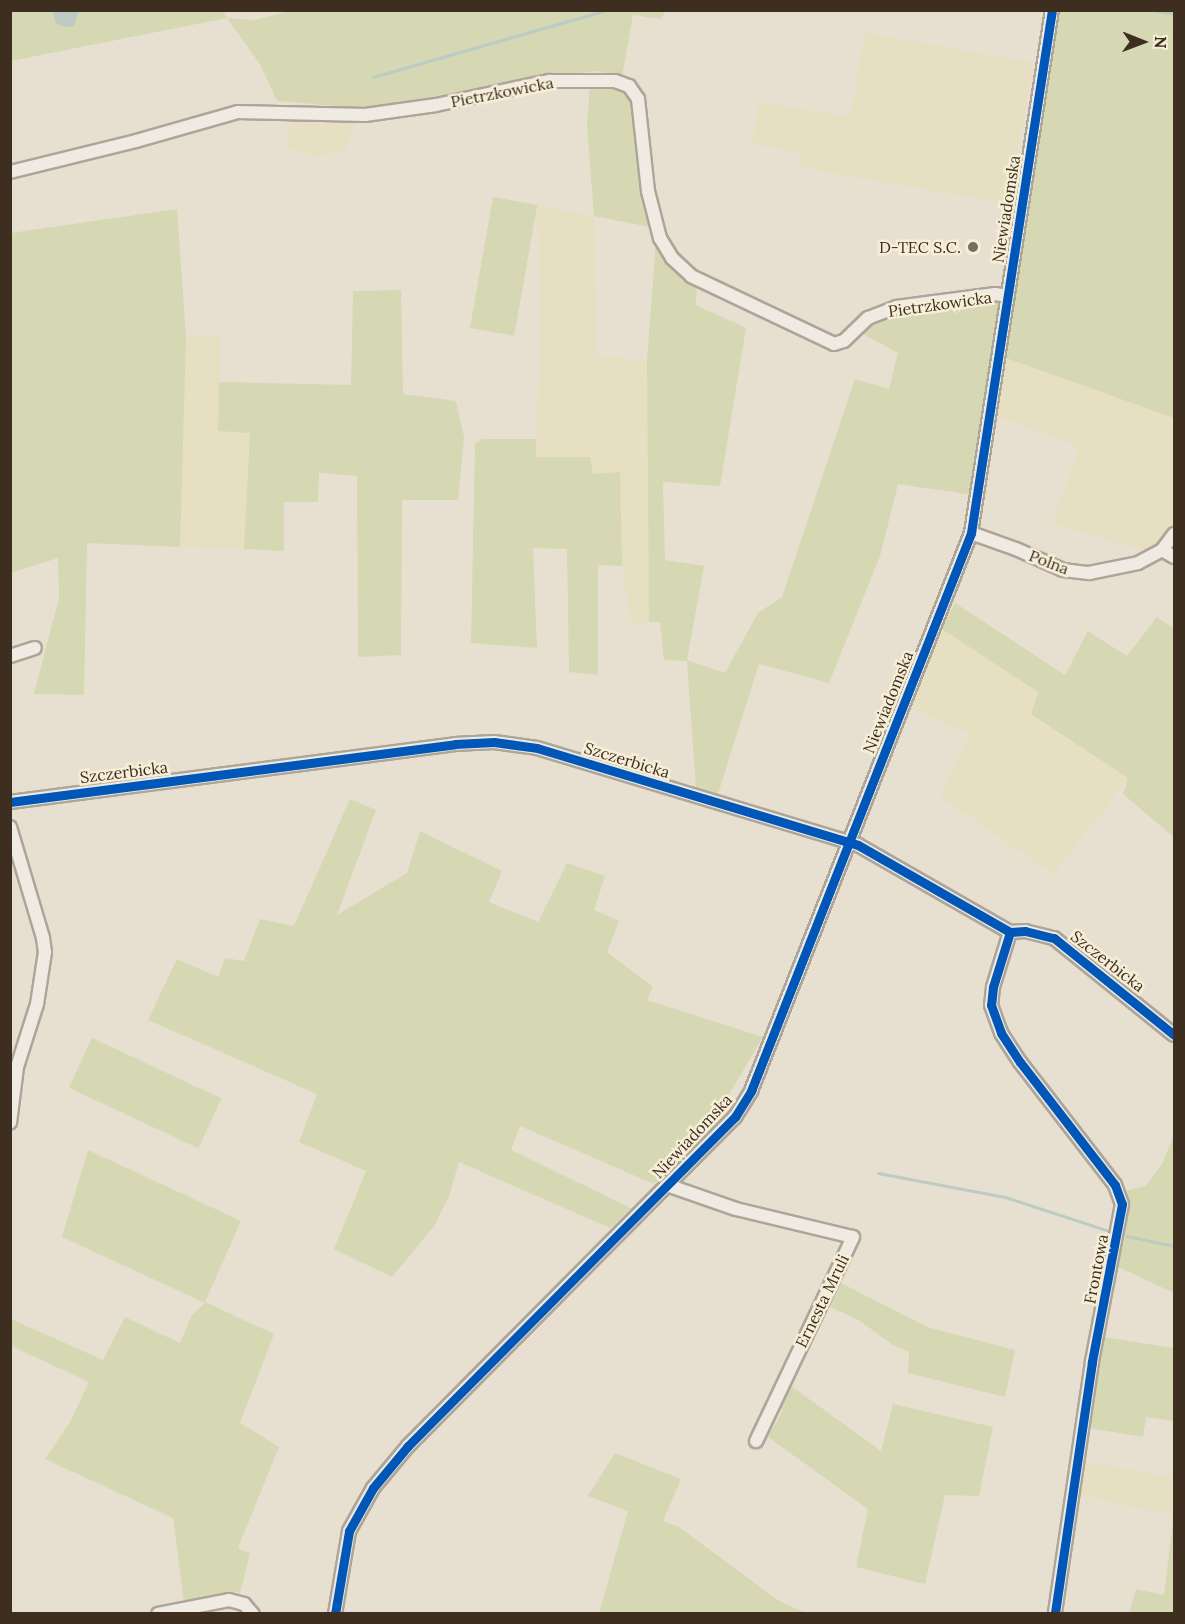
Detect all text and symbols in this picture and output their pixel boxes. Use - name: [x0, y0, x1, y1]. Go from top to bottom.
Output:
- north arrow: [1113, 12, 1173, 72]
- text: N: [1151, 36, 1171, 49]
- street label: Pietrzkowicka: [449, 73, 555, 111]
- street label: Niewiadomska: [988, 154, 1024, 264]
- place label: D-TEC S.C.: [879, 237, 961, 257]
- marker: D-TEC S.C.: [966, 240, 980, 254]
- street label: Pietrzkowicka: [887, 287, 993, 321]
- street label: Polna: [1026, 546, 1072, 578]
- street label: Niewiadomska: [859, 648, 917, 756]
- street label: Szczerbicka: [582, 738, 672, 782]
- street label: Szczerbicka: [79, 757, 169, 787]
- street label: Szczerbicka: [1067, 926, 1149, 996]
- street label: Niewiadomska: [648, 1090, 736, 1182]
- street label: Frontowa: [1080, 1232, 1112, 1306]
- street label: Ernesta Mruli: [791, 1251, 853, 1351]

